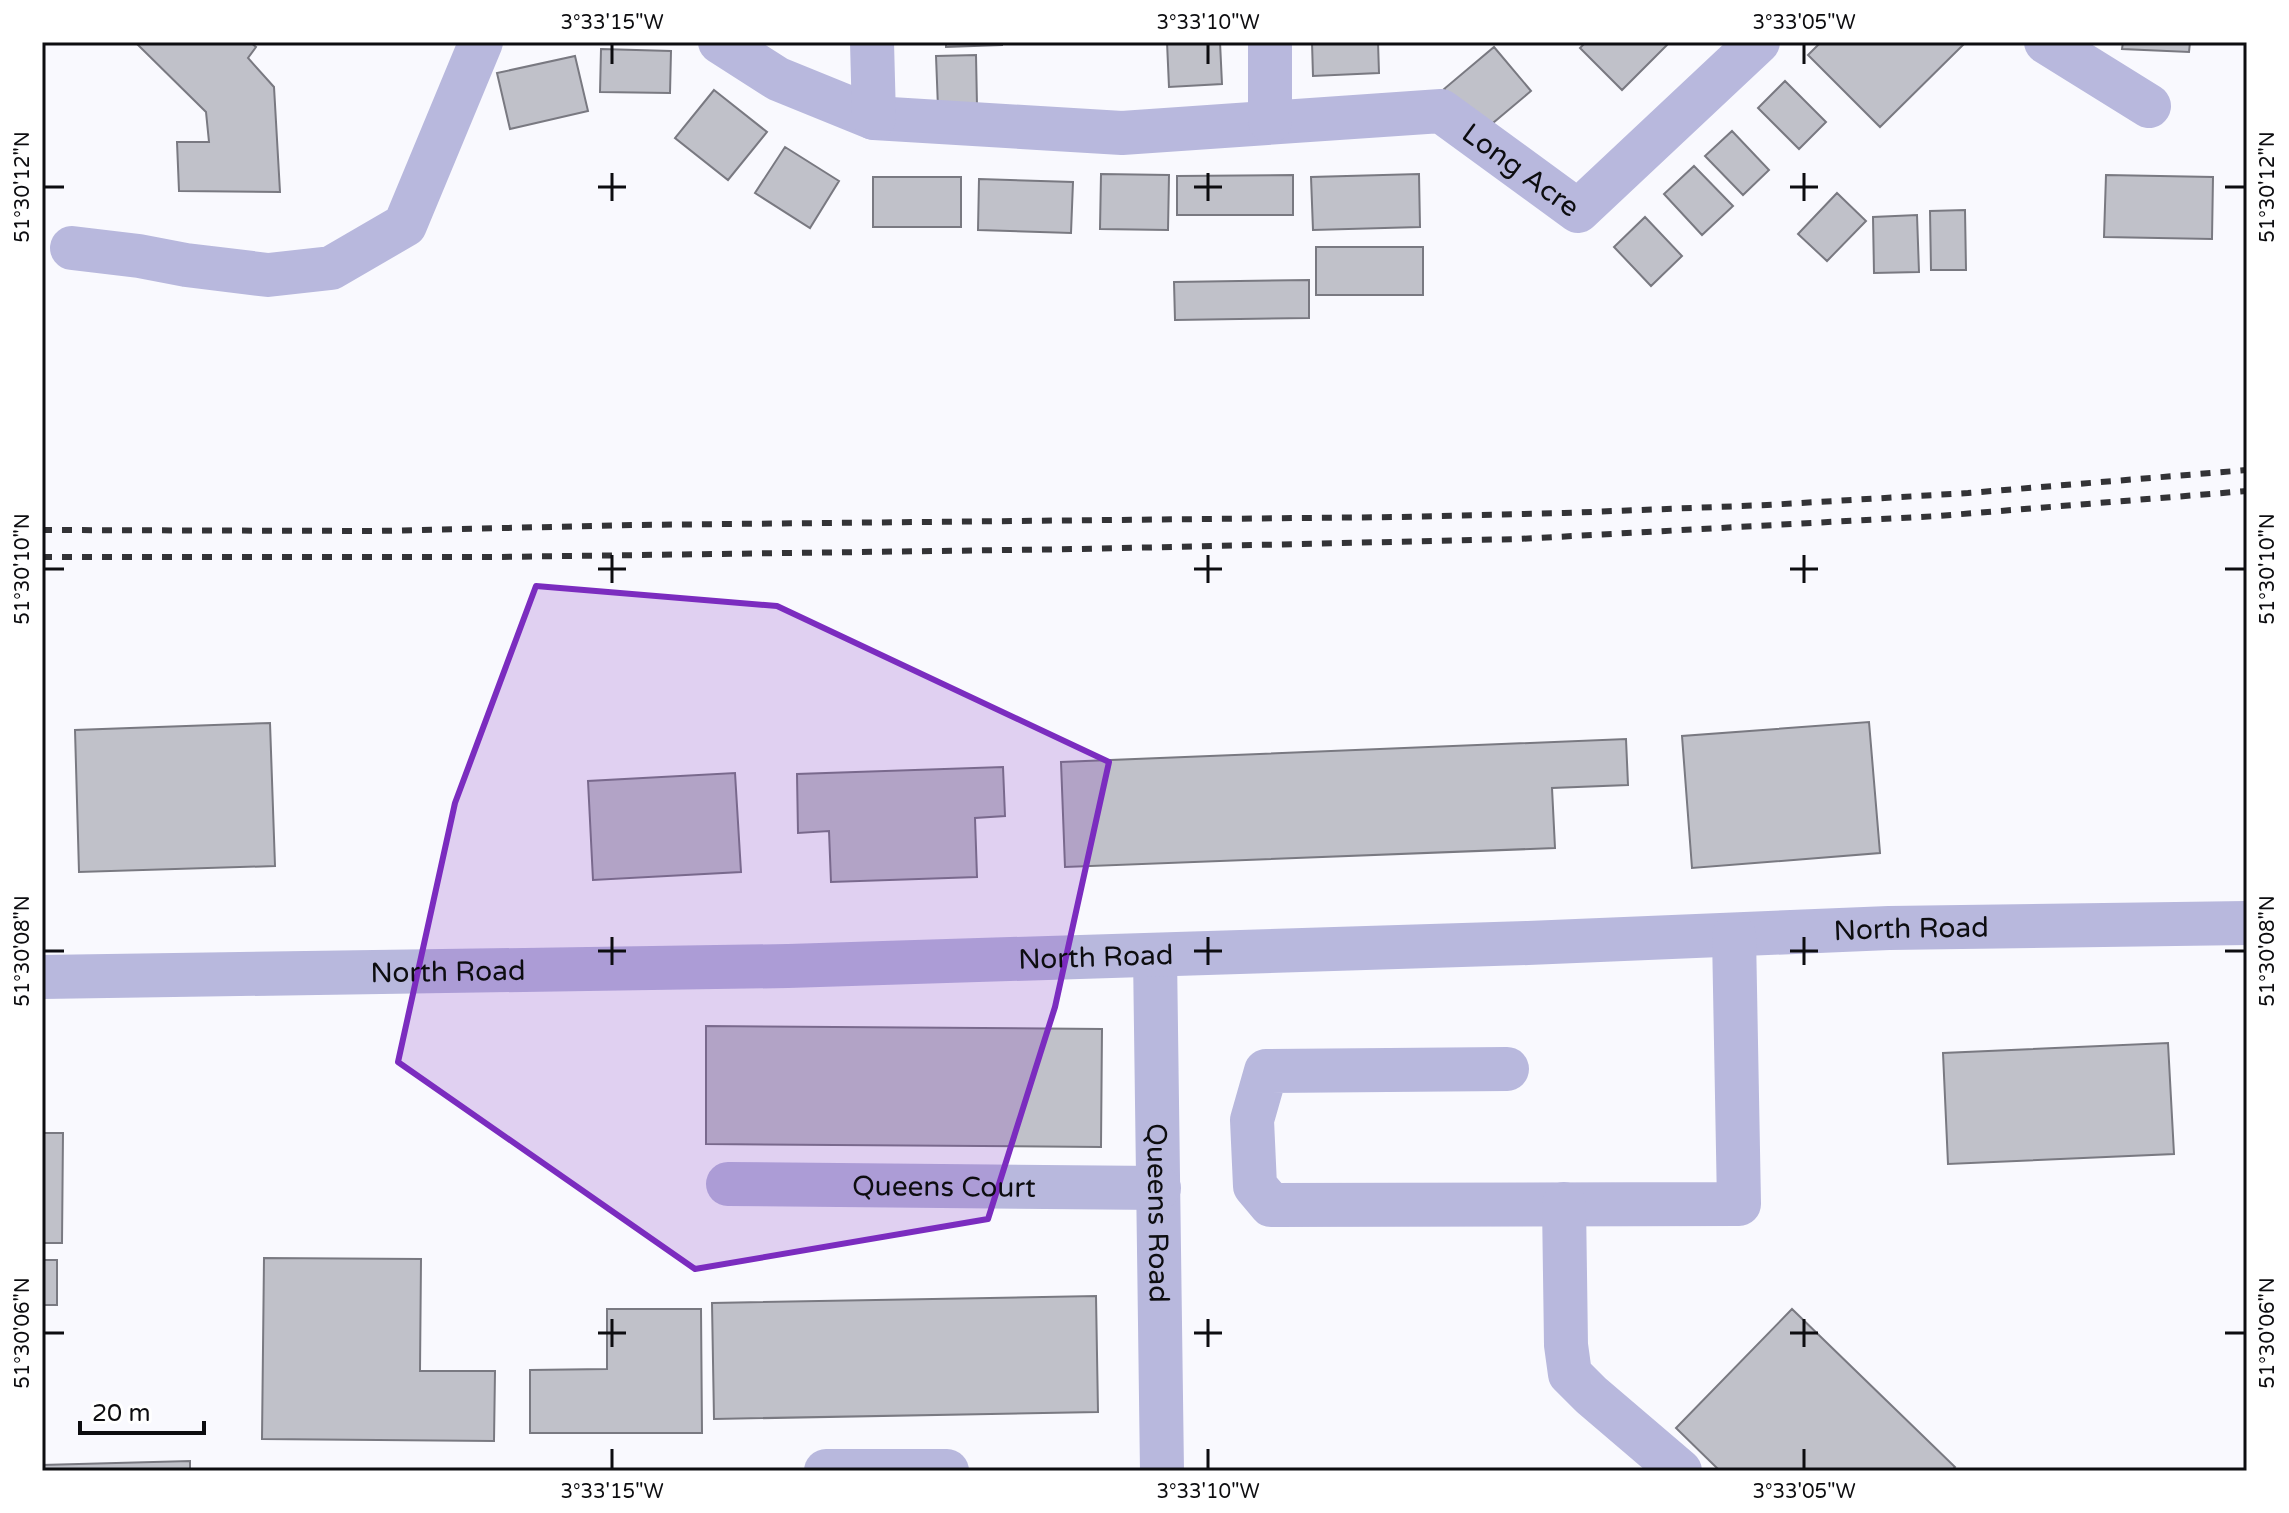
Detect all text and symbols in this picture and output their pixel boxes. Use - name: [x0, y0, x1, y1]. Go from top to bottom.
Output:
- text: 3°33'15"W: [560, 11, 664, 35]
- text: 3°33'10"W: [1156, 11, 1260, 35]
- text: 3°33'05"W: [1752, 11, 1856, 35]
- street label: Long Acre: [1455, 116, 1586, 224]
- text: 51°30'12"N: [11, 131, 35, 243]
- text: 51°30'12"N: [2256, 131, 2280, 243]
- text: 51°30'10"N: [11, 513, 35, 625]
- text: 51°30'10"N: [2256, 513, 2280, 625]
- text: 51°30'08"N: [11, 895, 35, 1007]
- text: 51°30'08"N: [2256, 895, 2280, 1007]
- street label: North Road: [1833, 911, 1989, 948]
- street label: North Road: [1018, 938, 1174, 977]
- street label: North Road: [370, 954, 526, 990]
- street label: Queens Road: [1139, 1123, 1176, 1303]
- street label: Queens Court: [852, 1169, 1036, 1205]
- text: 51°30'06"N: [11, 1277, 35, 1389]
- text: 51°30'06"N: [2256, 1277, 2280, 1389]
- scale bar: [80, 1385, 204, 1435]
- text: 20 m: [92, 1399, 150, 1428]
- text: 3°33'15"W: [560, 1480, 664, 1504]
- text: 3°33'10"W: [1156, 1480, 1260, 1504]
- text: 3°33'05"W: [1752, 1480, 1856, 1504]

